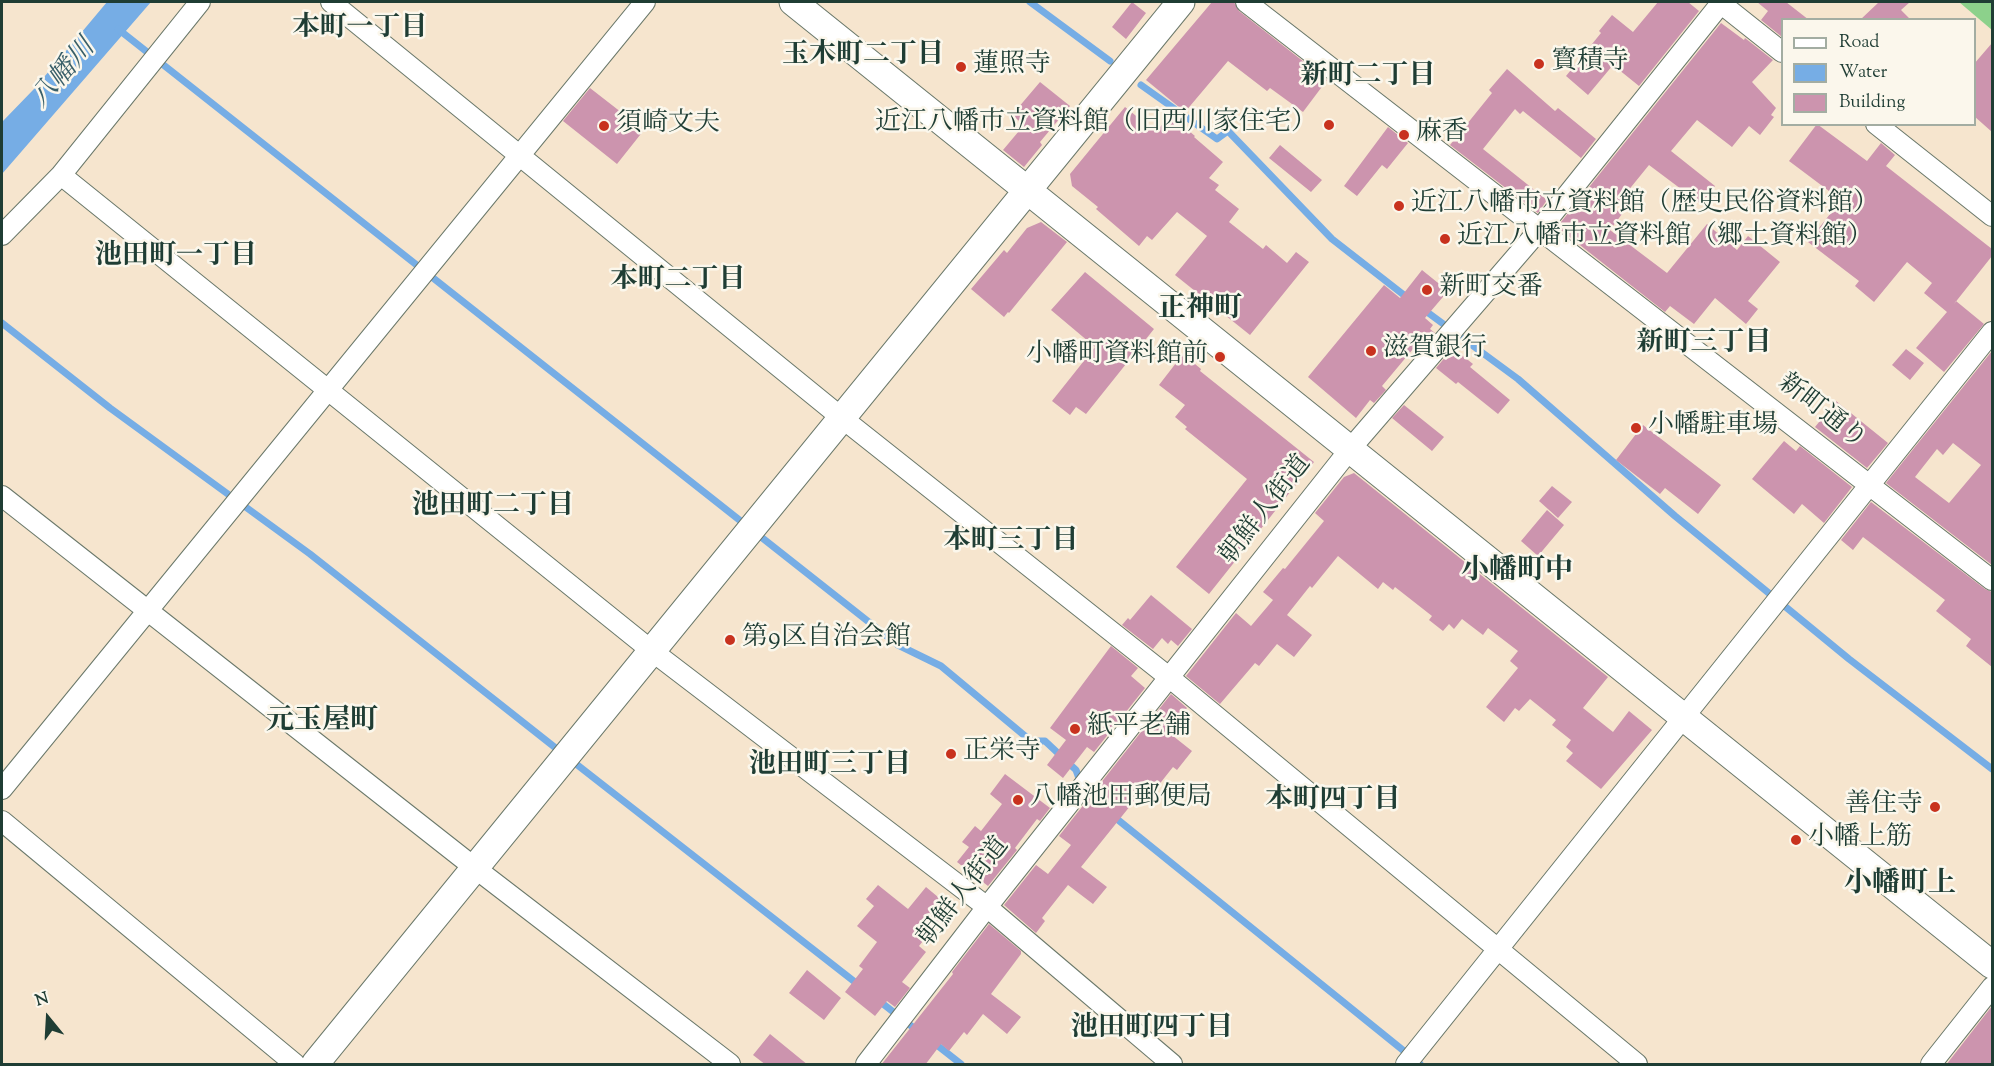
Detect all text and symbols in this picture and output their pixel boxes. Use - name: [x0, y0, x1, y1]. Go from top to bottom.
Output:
- district label: 本町一丁目: [293, 14, 427, 46]
- legend: [1781, 18, 1976, 126]
- text: Road: [1839, 30, 1879, 56]
- water label: 八幡川: [26, 34, 104, 116]
- district label: 玉木町二丁目: [782, 41, 944, 73]
- place label: 寳積寺: [1551, 48, 1629, 80]
- place label: 蓮照寺: [973, 51, 1051, 83]
- marker: 寳積寺: [1532, 57, 1546, 71]
- marker: 蓮照寺: [954, 60, 968, 74]
- text: Water: [1839, 60, 1887, 86]
- district label: 新町二丁目: [1301, 62, 1435, 94]
- text: Building: [1839, 90, 1905, 116]
- place label: 近江八幡市立資料館（旧西川家住宅）: [875, 109, 1317, 141]
- place label: 須崎文夫: [616, 110, 720, 142]
- marker: 近江八幡市立資料館（旧西川家住宅）: [1322, 118, 1336, 132]
- marker: 須崎文夫: [597, 119, 611, 133]
- place label: 麻香: [1416, 119, 1468, 151]
- marker: 麻香: [1397, 128, 1411, 142]
- place label: 近江八幡市立資料館（歴史民俗資料館）: [1411, 190, 1879, 222]
- marker: 近江八幡市立資料館（歴史民俗資料館）: [1392, 199, 1406, 213]
- place label: 近江八幡市立資料館（郷土資料館）: [1457, 223, 1873, 255]
- marker: 近江八幡市立資料館（郷土資料館）: [1438, 232, 1452, 246]
- district label: 池田町一丁目: [95, 242, 257, 274]
- district label: 本町二丁目: [611, 266, 745, 298]
- place label: 新町交番: [1439, 274, 1543, 306]
- marker: 新町交番: [1420, 283, 1434, 297]
- district label: 正神町: [1158, 294, 1242, 328]
- district label: 新町三丁目: [1637, 329, 1771, 361]
- place label: 滋賀銀行: [1383, 335, 1487, 367]
- place label: 小幡町資料館前: [1026, 341, 1208, 373]
- marker: 滋賀銀行: [1364, 344, 1378, 358]
- marker: 小幡町資料館前: [1213, 350, 1227, 364]
- street label: 新町通り: [1770, 369, 1872, 457]
- place label: 小幡駐車場: [1648, 412, 1778, 444]
- marker: 小幡駐車場: [1629, 421, 1643, 435]
- street label: 朝鮮人街道: [1215, 450, 1319, 572]
- district label: 池田町二丁目: [412, 492, 574, 524]
- district label: 本町三丁目: [944, 527, 1078, 559]
- district label: 小幡町中: [1461, 556, 1573, 590]
- place label: 第9区自治会館: [742, 624, 911, 656]
- marker: 第9区自治会館: [723, 633, 737, 647]
- district label: 元玉屋町: [266, 706, 378, 740]
- place label: 紙平老舗: [1087, 713, 1191, 745]
- marker: 紙平老舗: [1068, 722, 1082, 736]
- place label: 正栄寺: [963, 738, 1041, 770]
- marker: 正栄寺: [944, 747, 958, 761]
- district label: 池田町三丁目: [749, 751, 911, 783]
- place label: 八幡池田郵便局: [1030, 784, 1212, 816]
- district label: 本町四丁目: [1266, 786, 1400, 818]
- place label: 善住寺: [1845, 791, 1923, 823]
- marker: 八幡池田郵便局: [1011, 793, 1025, 807]
- marker: 善住寺: [1928, 800, 1942, 814]
- place label: 小幡上筋: [1808, 824, 1912, 856]
- street label: 朝鮮人街道: [913, 832, 1017, 954]
- marker: 小幡上筋: [1789, 833, 1803, 847]
- district label: 小幡町上: [1844, 869, 1956, 903]
- text: N: [33, 987, 52, 1013]
- north arrow: [18, 988, 78, 1048]
- district label: 池田町四丁目: [1071, 1014, 1233, 1046]

